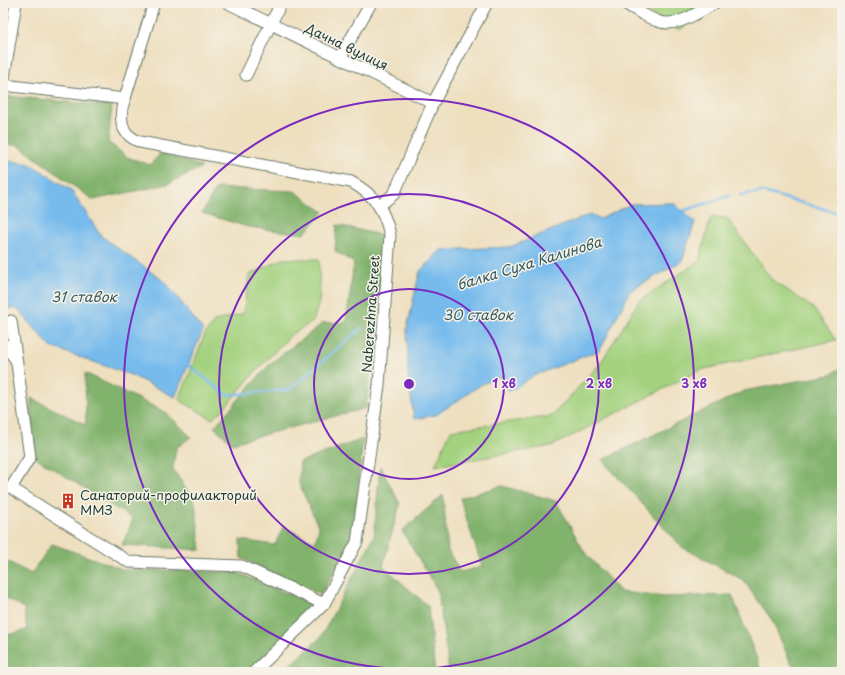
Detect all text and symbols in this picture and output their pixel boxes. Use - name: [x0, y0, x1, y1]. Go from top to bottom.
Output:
- street label: Дачна вулиця: [301, 17, 392, 74]
- water label: балка Суха Калинова: [454, 231, 605, 295]
- street label: Naberezhna Street: [356, 255, 384, 373]
- water label: 31 ставок: [51, 286, 119, 307]
- water label: 30 ставок: [443, 304, 515, 325]
- text: 1 хв: [492, 374, 516, 392]
- text: 2 хв: [586, 374, 612, 392]
- text: 3 хв: [681, 374, 707, 392]
- centre of rings: [402, 377, 416, 391]
- place label: Санаторий-профилакторий ММЗ: [80, 485, 257, 519]
- building icon: Санаторий-профилакторий ММЗ: [59, 492, 77, 510]

